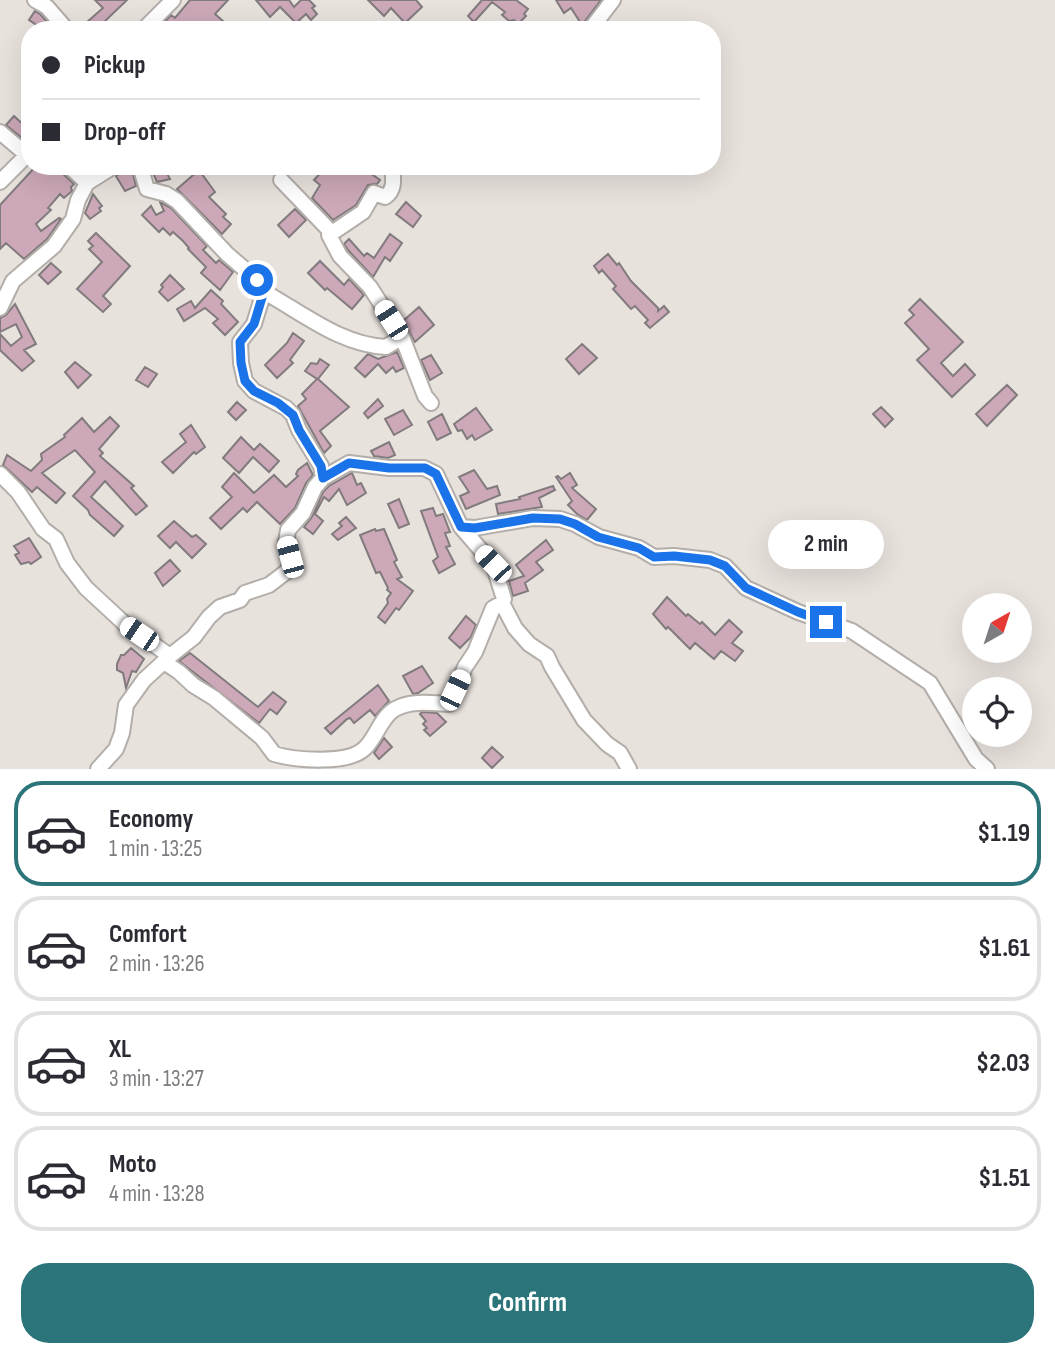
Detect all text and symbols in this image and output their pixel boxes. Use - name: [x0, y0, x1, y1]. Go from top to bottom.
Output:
- text: Pickup: [84, 50, 146, 81]
- text: Drop-off: [84, 117, 165, 148]
- route start: [241, 264, 273, 296]
- car: [371, 297, 412, 343]
- callout: 2 min: [768, 520, 884, 570]
- text: 2 min: [804, 530, 848, 558]
- car: [275, 534, 306, 580]
- car: [471, 542, 516, 586]
- north arrow: [962, 593, 1032, 663]
- map controls: [962, 593, 1032, 747]
- route end: [810, 606, 842, 638]
- car: [116, 614, 163, 654]
- car: [437, 667, 474, 713]
- button: locate: [962, 677, 1032, 747]
- icon: car: [25, 802, 88, 865]
- text: Economy: [109, 804, 193, 835]
- text: $1.19: [977, 818, 1030, 849]
- text: 1 min · 13:25: [109, 835, 202, 863]
- icon: car: [25, 917, 88, 980]
- text: Comfort: [109, 919, 187, 950]
- text: $1.61: [978, 933, 1030, 964]
- text: 2 min · 13:26: [109, 950, 205, 978]
- icon: car: [25, 1032, 88, 1095]
- text: XL: [109, 1034, 131, 1065]
- text: $2.03: [976, 1048, 1030, 1079]
- text: 3 min · 13:27: [109, 1065, 204, 1093]
- icon: car: [25, 1147, 88, 1210]
- text: Moto: [109, 1149, 157, 1180]
- text: $1.51: [978, 1163, 1030, 1194]
- text: 4 min · 13:28: [109, 1180, 205, 1208]
- button: Confirm: [21, 1263, 1034, 1343]

